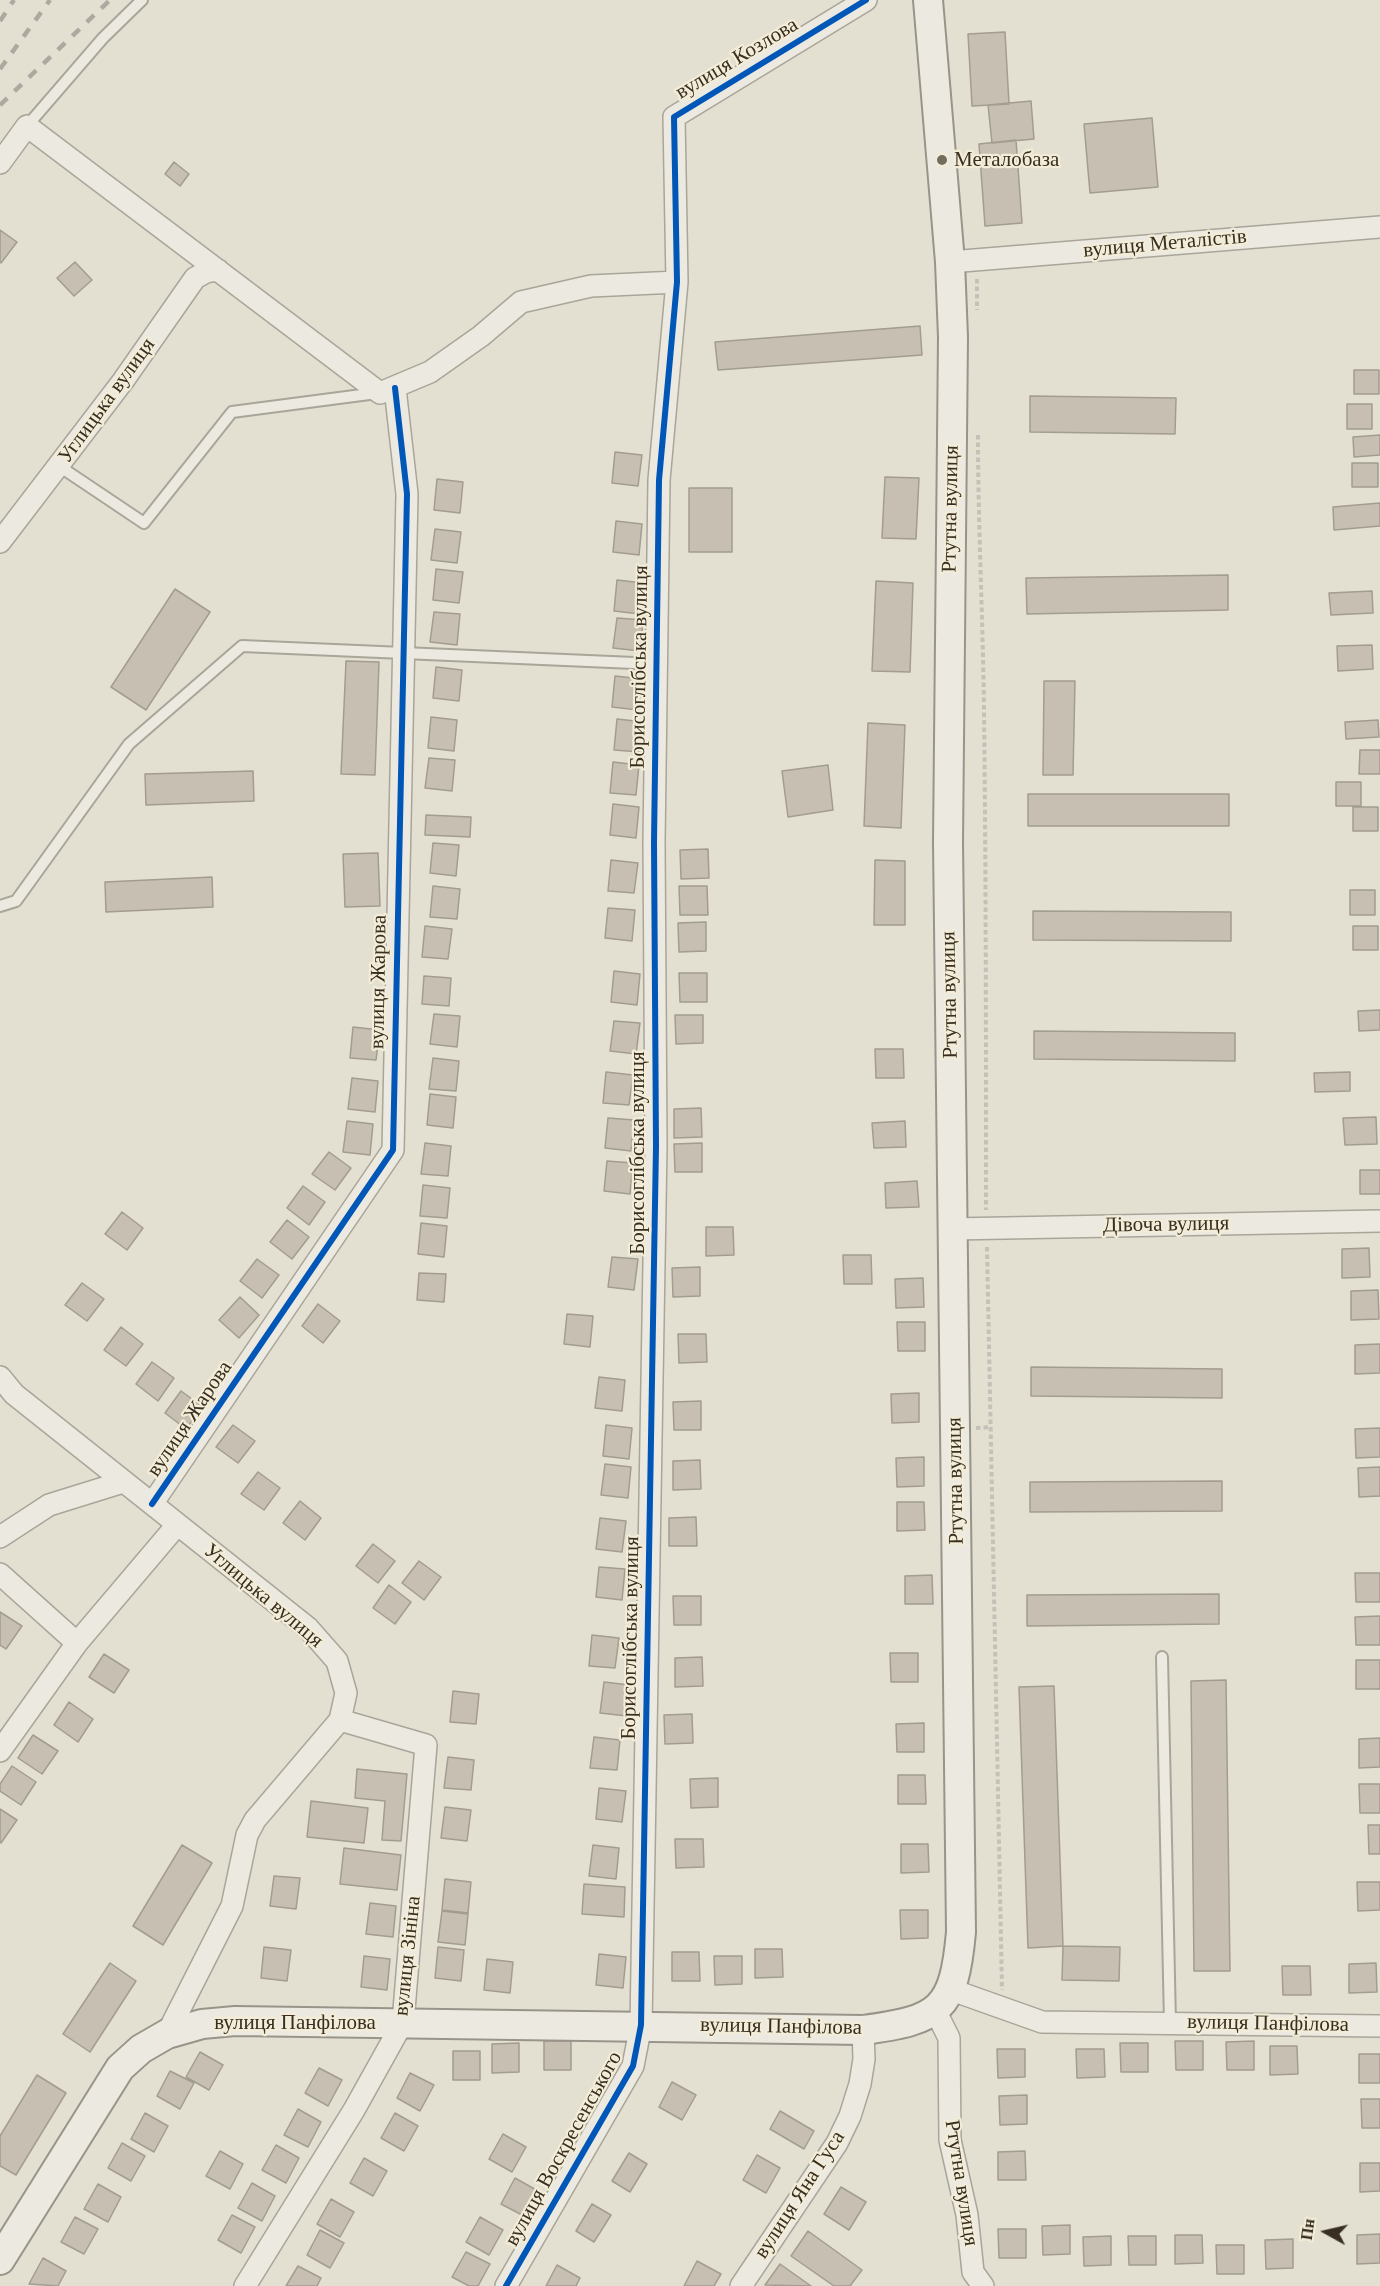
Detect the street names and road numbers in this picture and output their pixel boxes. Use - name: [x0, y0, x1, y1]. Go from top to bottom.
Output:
- street label: вулиця Козлова: [671, 13, 803, 105]
- street label: вулиця Металістів: [1082, 224, 1248, 264]
- street label: Углицька вулиця: [53, 333, 161, 469]
- street label: Ртутна вулиця: [937, 445, 965, 573]
- street label: Борисоглібська вулиця: [626, 565, 654, 769]
- street label: вулиця Жарова: [365, 915, 393, 1049]
- street label: Ртутна вулиця: [936, 931, 964, 1059]
- street label: Борисоглібська вулиця: [625, 1051, 651, 1255]
- street label: Дівоча вулиця: [1103, 1211, 1229, 1239]
- street label: вулиця Жарова: [142, 1356, 238, 1482]
- street label: Ртутна вулиця: [942, 1417, 970, 1545]
- street label: Борисоглібська вулиця: [617, 1536, 645, 1740]
- street label: Углицька вулиця: [198, 1538, 328, 1654]
- street label: вулиця Зініна: [389, 1895, 427, 2017]
- street label: вулиця Панфілова: [214, 2010, 376, 2036]
- street label: вулиця Панфілова: [1187, 2010, 1349, 2038]
- street label: вулиця Панфілова: [700, 2013, 862, 2041]
- street label: вулиця Воскресенського: [500, 2047, 628, 2251]
- street label: Ртутна вулиця: [939, 2118, 983, 2248]
- street label: вулиця Яна Гуса: [749, 2126, 851, 2264]

